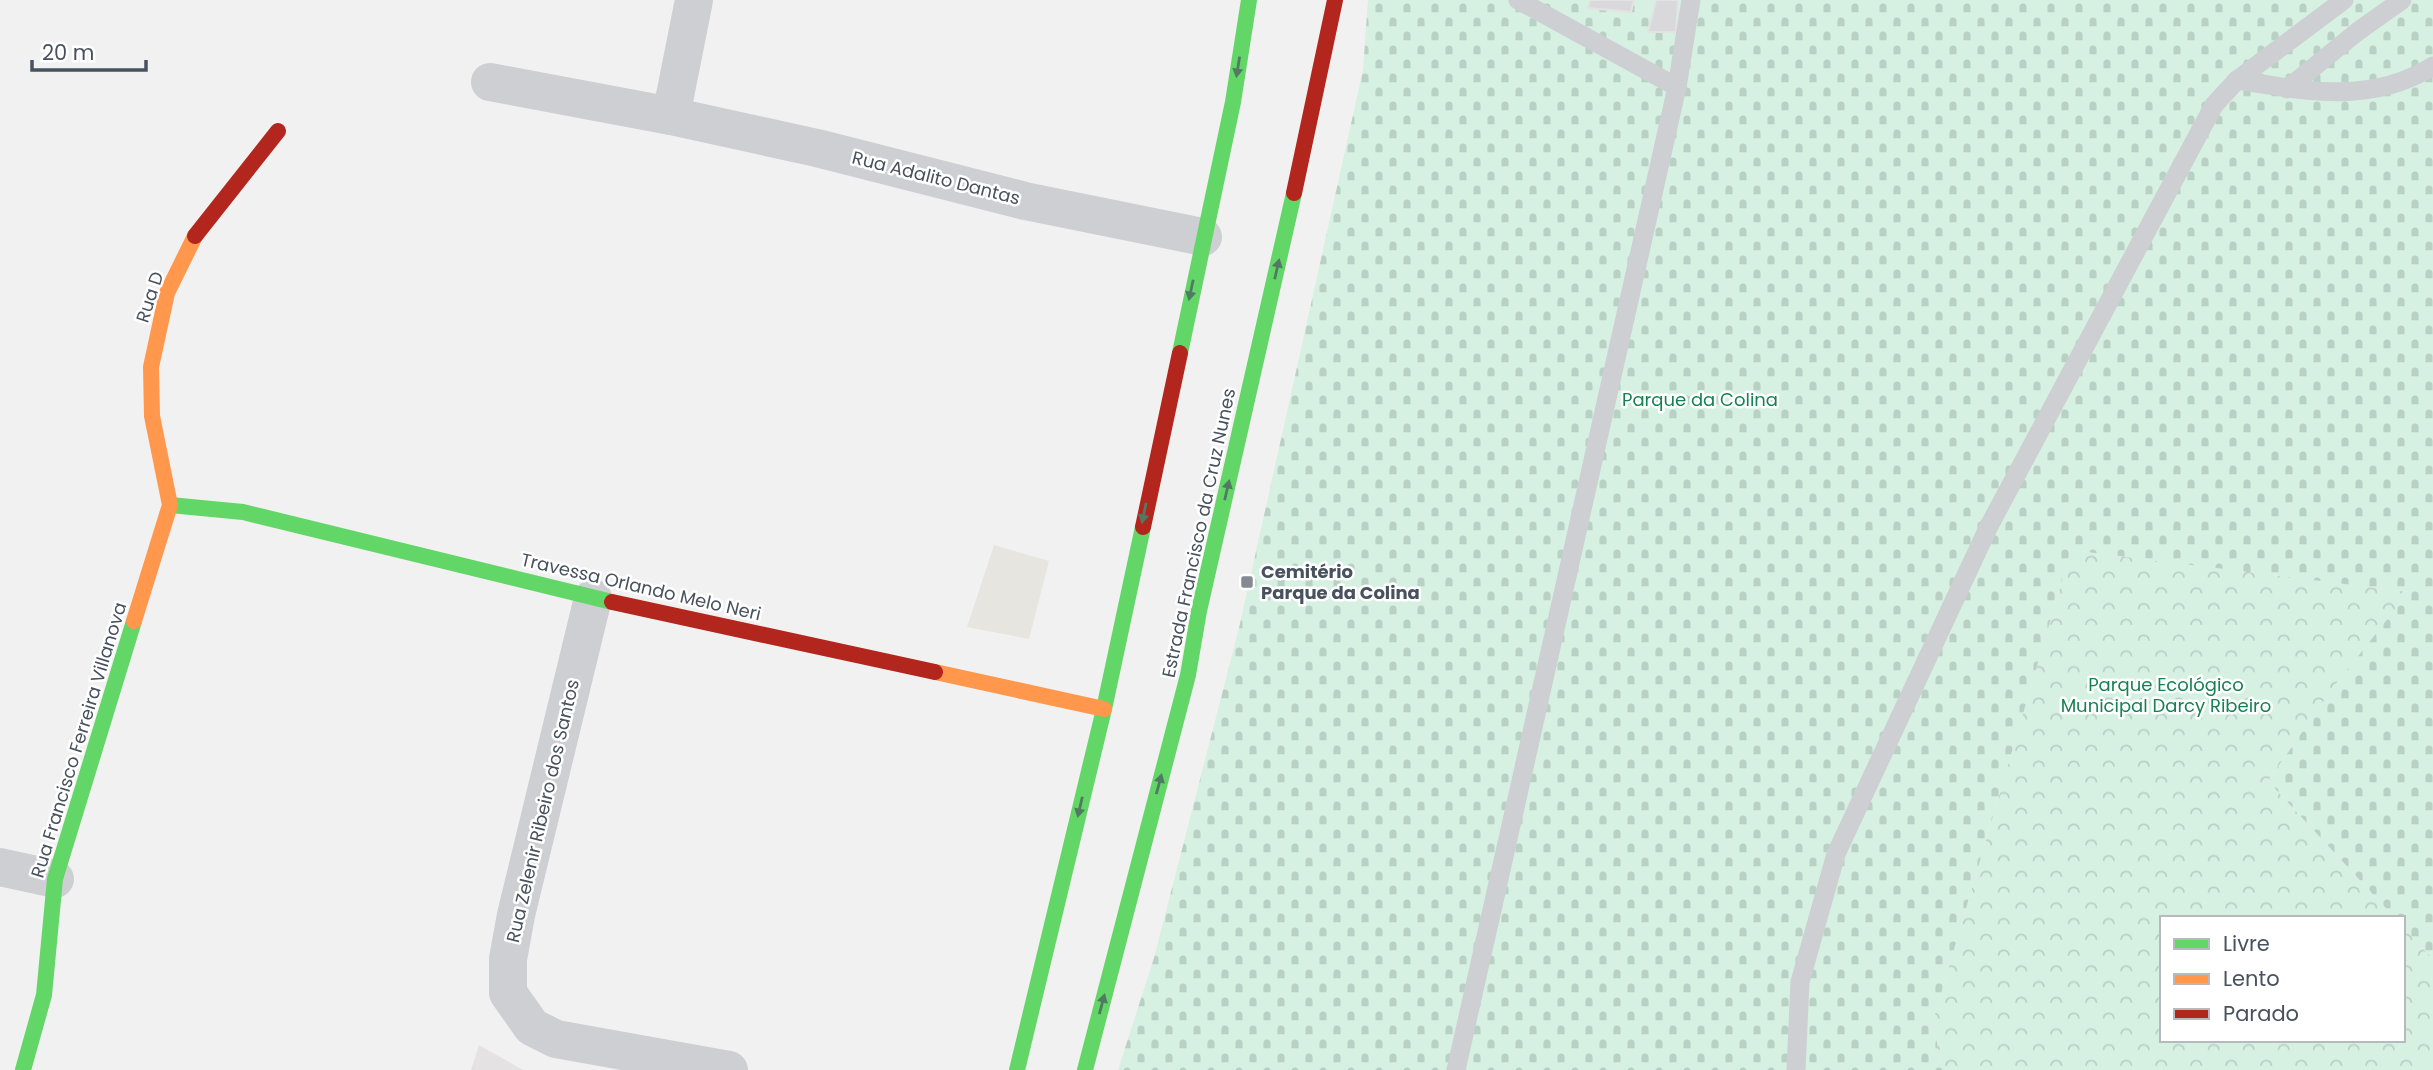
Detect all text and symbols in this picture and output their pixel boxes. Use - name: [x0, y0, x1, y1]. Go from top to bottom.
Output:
- scale bar: [32, 28, 145, 72]
- text: 20 m: [42, 38, 95, 67]
- one-way arrow: [1233, 57, 1244, 79]
- street label: Rua Adalito Dantas: [850, 145, 1023, 210]
- one-way arrow: [1272, 258, 1283, 280]
- street label: Rua D: [130, 268, 169, 326]
- one-way arrow: [1186, 279, 1197, 301]
- street label: Estrada Francisco da Cruz Nunes: [1156, 386, 1241, 680]
- park label: Parque da Colina: [1622, 387, 1778, 412]
- one-way arrow: [1221, 479, 1232, 501]
- one-way arrow: [1139, 502, 1150, 524]
- street label: Travessa Orlando Melo Neri: [519, 547, 764, 626]
- place label: Cemitério Parque da Colina: [1261, 559, 1420, 605]
- marker: Cemitério Parque da Colina: [1239, 574, 1255, 590]
- street label: Rua Francisco Ferreira Villanova: [25, 599, 132, 881]
- park label: Parque Ecológico Municipal Darcy Ribeiro: [2061, 672, 2271, 718]
- street label: Rua Zelenir Ribeiro dos Santos: [500, 677, 585, 945]
- one-way arrow: [1155, 773, 1165, 794]
- one-way arrow: [1074, 796, 1085, 818]
- legend: [2160, 916, 2405, 1042]
- text: Livre: [2223, 929, 2270, 958]
- text: Lento: [2223, 964, 2280, 993]
- one-way arrow: [1097, 993, 1108, 1015]
- text: Parado: [2223, 999, 2299, 1028]

